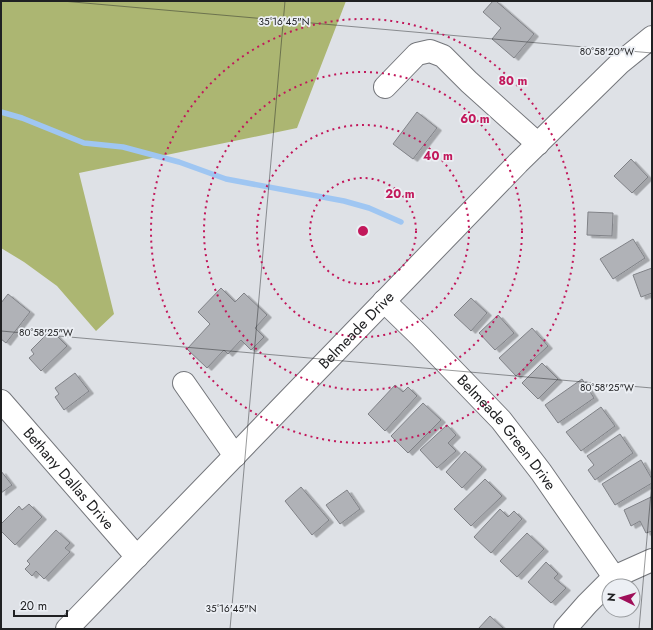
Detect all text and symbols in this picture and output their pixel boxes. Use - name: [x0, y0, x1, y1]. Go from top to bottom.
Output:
- text: 35°16'45"N: [259, 14, 309, 29]
- text: 80°58'20"W: [580, 44, 634, 59]
- text: 80 m: [499, 72, 528, 90]
- text: 60 m: [460, 110, 490, 128]
- text: 40 m: [423, 147, 453, 165]
- text: 20 m: [385, 185, 415, 203]
- centre of rings: [356, 224, 370, 238]
- street label: Belmeade Drive: [313, 286, 399, 374]
- text: 80°58'25"W: [19, 325, 73, 340]
- street label: Belmeade Green Drive: [452, 370, 562, 495]
- text: 80°58'25"W: [580, 380, 634, 395]
- street label: Bethany Dallas Drive: [18, 423, 120, 535]
- north arrow: [601, 578, 641, 618]
- scale bar: [14, 592, 67, 618]
- text: N: [603, 592, 619, 602]
- text: 20 m: [20, 597, 47, 615]
- text: 35°16'45"N: [206, 601, 256, 616]

